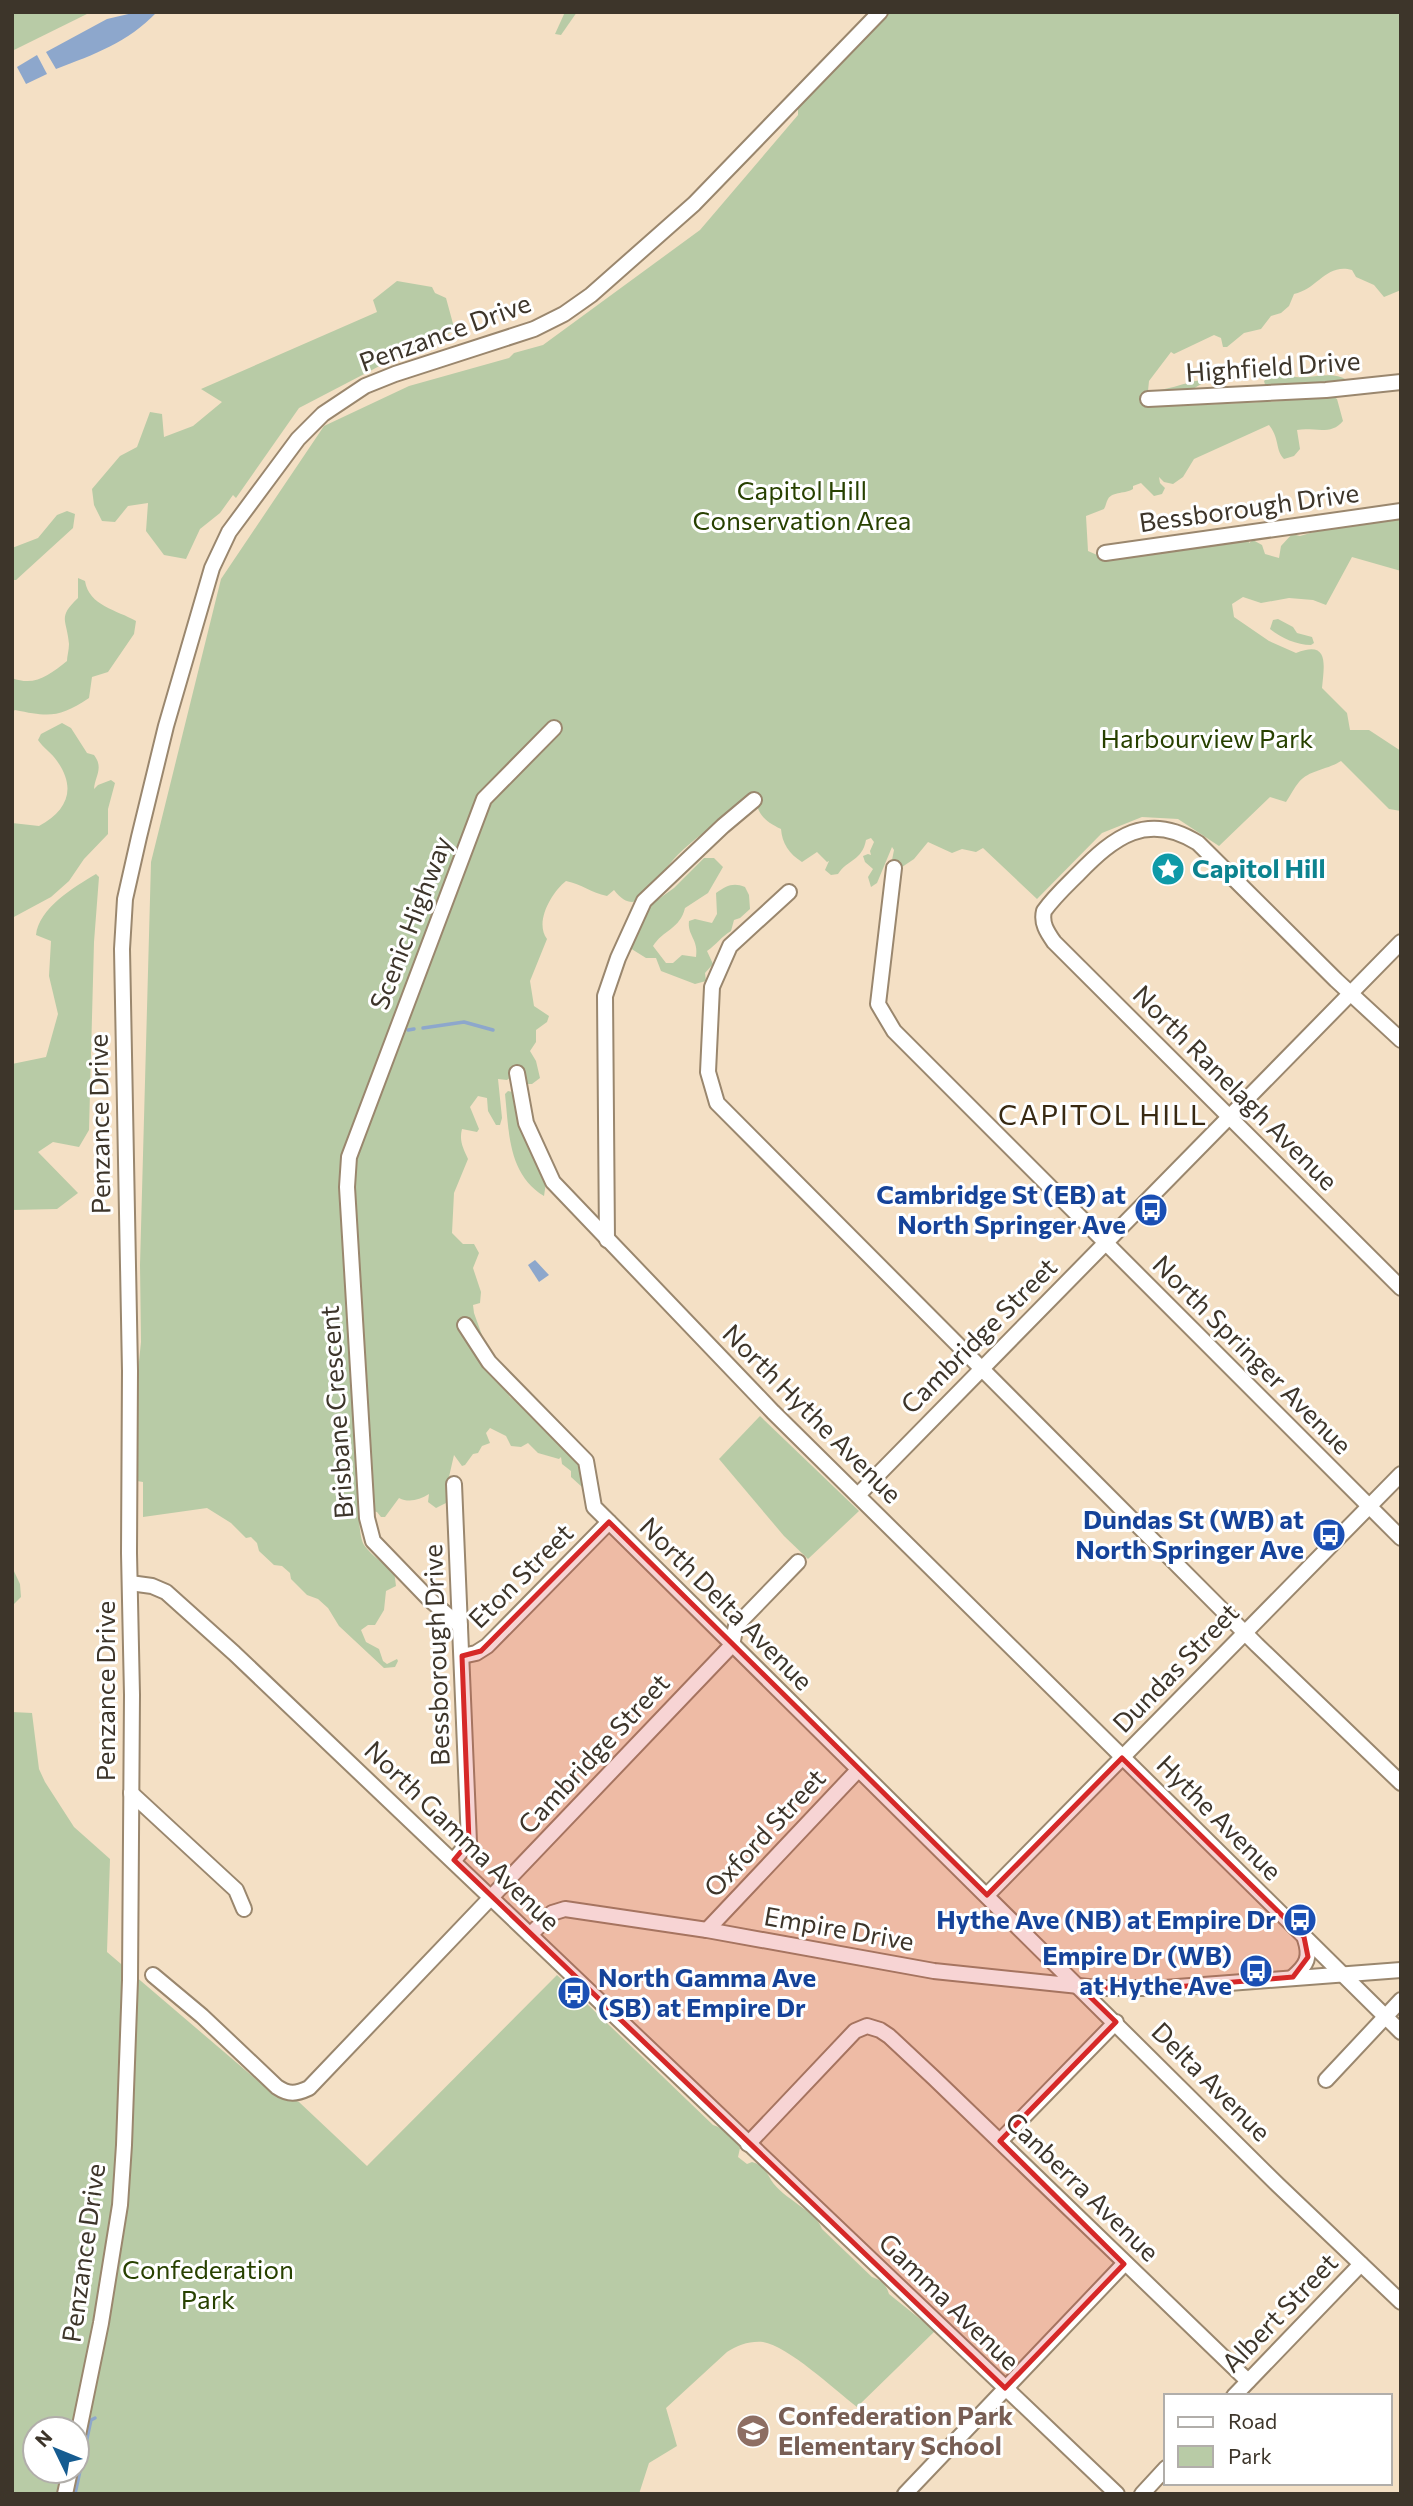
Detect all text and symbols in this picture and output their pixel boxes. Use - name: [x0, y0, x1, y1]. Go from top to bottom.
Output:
- street label: Penzance Drive: [354, 286, 534, 377]
- street label: Highfield Drive: [1184, 344, 1361, 387]
- park label: Capitol Hill Conservation Area: [693, 474, 911, 535]
- street label: Bessborough Drive: [1137, 476, 1361, 537]
- park label: Harbourview Park: [1101, 722, 1313, 753]
- street label: Scenic Highway: [362, 831, 457, 1014]
- place icon: Capitol Hill: [1149, 850, 1187, 888]
- place label: Capitol Hill: [1192, 852, 1326, 883]
- street label: North Ranelagh Avenue: [1127, 978, 1345, 1196]
- street label: Penzance Drive: [81, 1034, 116, 1214]
- district label: CAPITOL HILL: [998, 1097, 1208, 1131]
- place label: Cambridge St (EB) at North Springer Ave: [876, 1178, 1126, 1239]
- bus stop icon: Cambridge St (EB) at North Springer Ave: [1132, 1191, 1170, 1229]
- street label: North Springer Avenue: [1147, 1248, 1359, 1460]
- street label: Cambridge Street: [894, 1251, 1062, 1419]
- street label: Brisbane Crescent: [313, 1304, 358, 1520]
- street label: North Hythe Avenue: [717, 1317, 909, 1509]
- place label: Dundas St (WB) at North Springer Ave: [1075, 1503, 1304, 1564]
- street label: North Delta Avenue: [634, 1510, 820, 1696]
- street label: Eton Street: [461, 1516, 578, 1633]
- bus stop icon: Dundas St (WB) at North Springer Ave: [1310, 1516, 1348, 1554]
- street label: Bessborough Drive: [416, 1544, 455, 1766]
- street label: Dundas Street: [1106, 1596, 1244, 1738]
- street label: Penzance Drive: [89, 1601, 120, 1781]
- street label: Cambridge Street: [511, 1666, 675, 1839]
- street label: North Gamma Avenue: [359, 1734, 567, 1936]
- street label: Hythe Avenue: [1151, 1748, 1289, 1886]
- street label: Oxford Street: [697, 1762, 831, 1902]
- street label: Empire Drive: [762, 1899, 917, 1956]
- bus stop icon: Hythe Ave (NB) at Empire Dr: [1281, 1901, 1319, 1939]
- place label: Hythe Ave (NB) at Empire Dr: [936, 1903, 1276, 1934]
- place label: Empire Dr (WB) at Hythe Ave: [1042, 1939, 1232, 2000]
- bus stop icon: Empire Dr (WB) at Hythe Ave: [1237, 1952, 1275, 1990]
- place label: North Gamma Ave (SB) at Empire Dr: [598, 1961, 816, 2022]
- bus stop icon: North Gamma Ave (SB) at Empire Dr: [555, 1974, 593, 2012]
- street label: Delta Avenue: [1146, 2015, 1278, 2147]
- street label: Canberra Avenue: [1000, 2105, 1166, 2267]
- street label: Penzance Drive: [55, 2161, 110, 2344]
- street label: Gamma Avenue: [873, 2226, 1027, 2376]
- street label: Albert Street: [1215, 2246, 1343, 2378]
- park label: Confederation Park: [122, 2253, 294, 2314]
- legend: [1164, 2394, 1392, 2485]
- place label: Confederation Park Elementary School: [778, 2399, 1013, 2460]
- text: Road: [1228, 2408, 1277, 2433]
- school or university icon: Confederation Park Elementary School: [734, 2412, 772, 2450]
- north arrow: [21, 2415, 91, 2485]
- text: N: [30, 2425, 56, 2451]
- text: Park: [1228, 2443, 1272, 2468]

